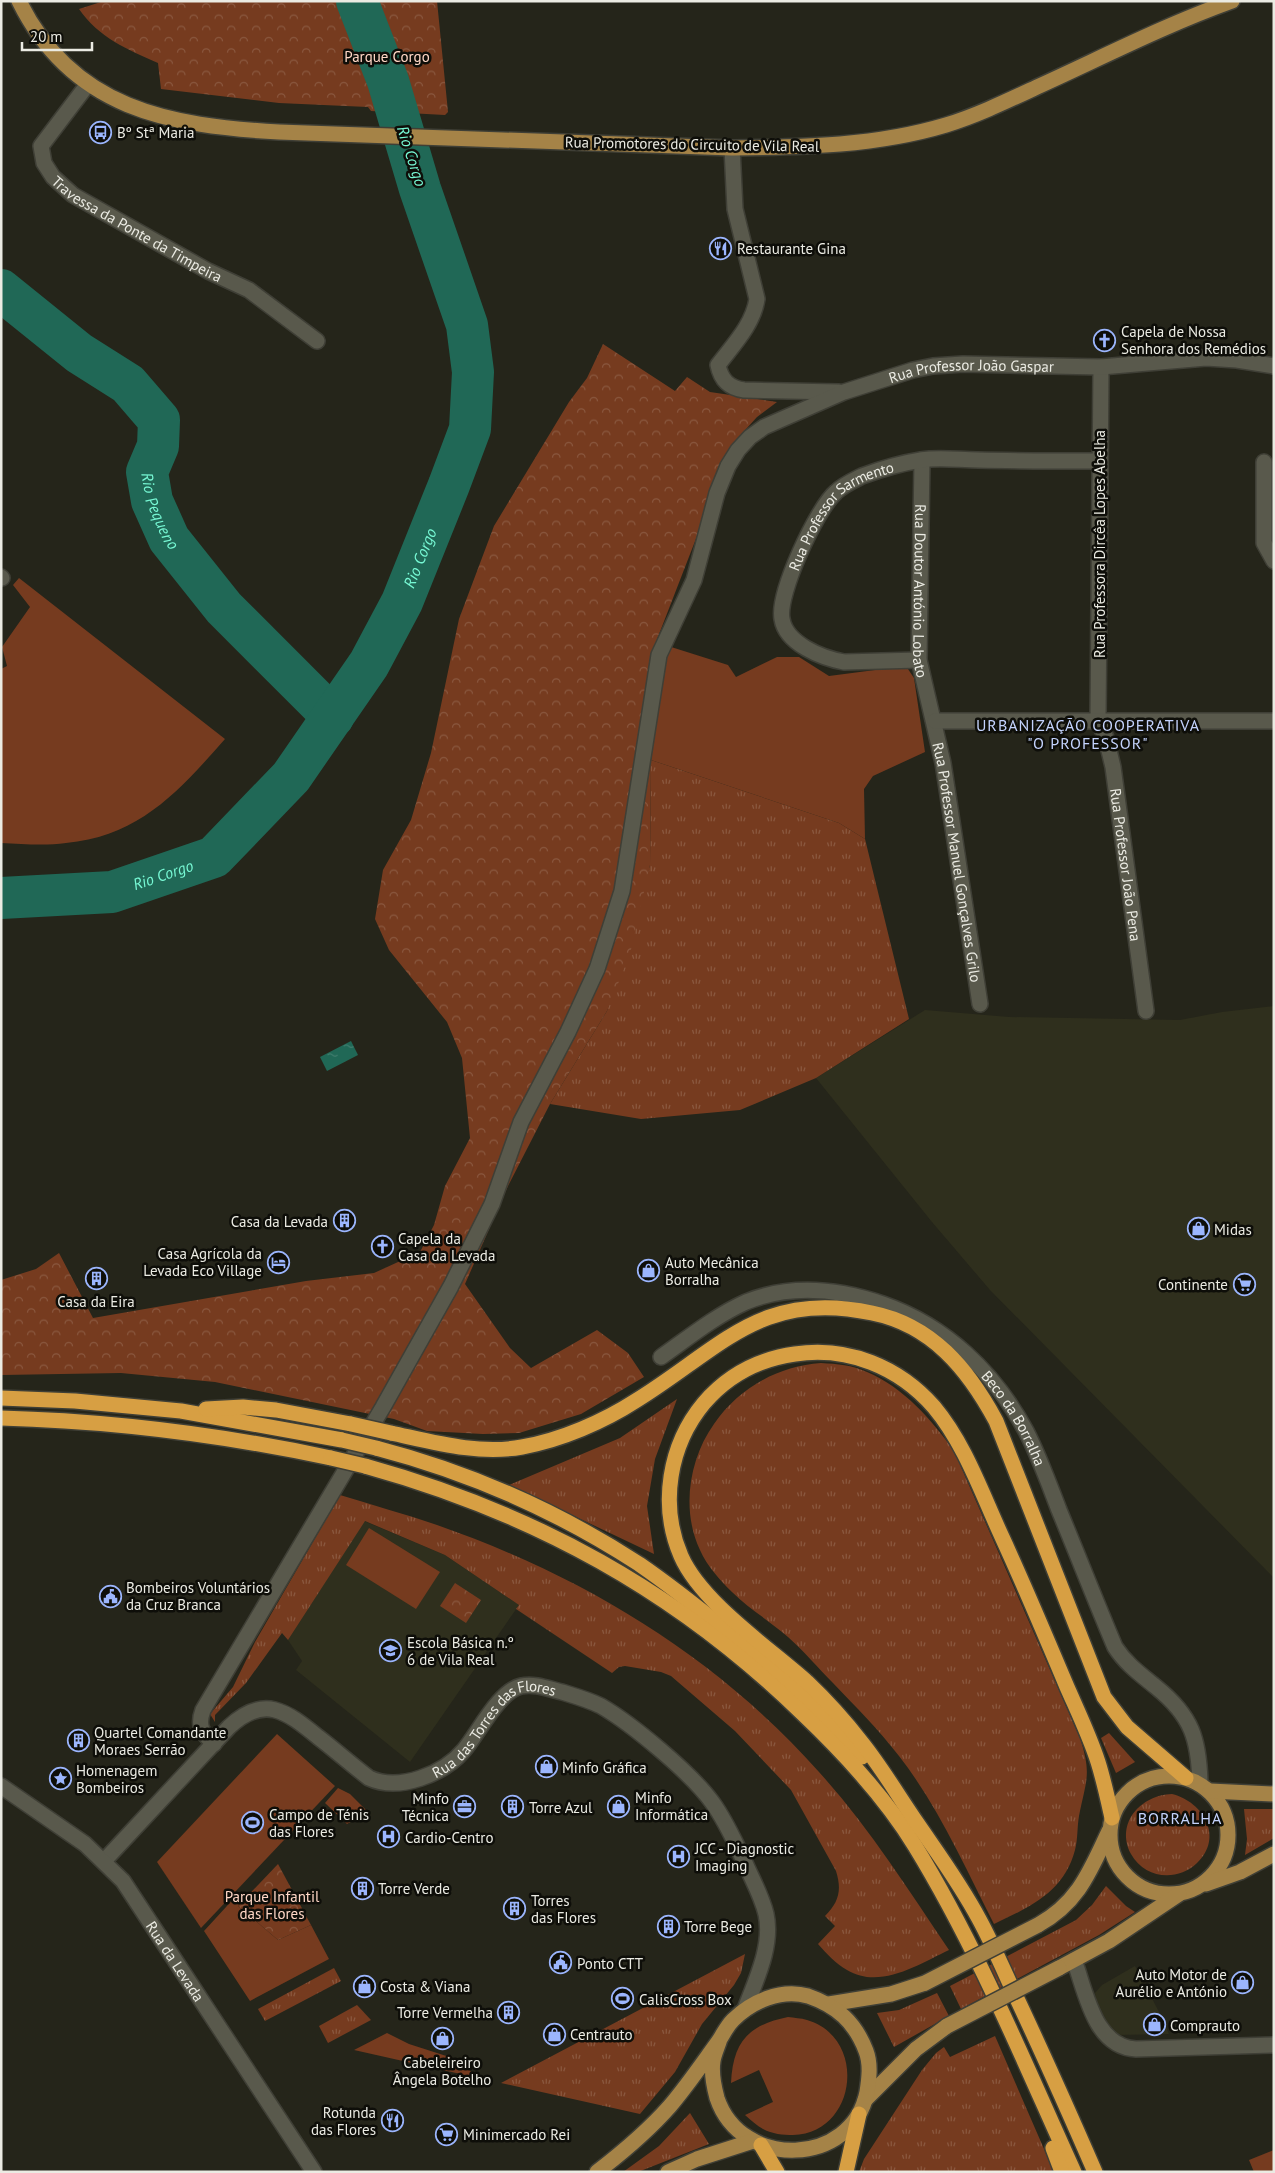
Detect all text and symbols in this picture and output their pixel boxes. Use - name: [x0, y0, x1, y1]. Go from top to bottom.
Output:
- scale bar: [22, 20, 92, 52]
- text: 20 m: [30, 27, 63, 46]
- park label: Parque Corgo: [344, 47, 430, 66]
- bus stop icon: Bº Stª Maria: [89, 120, 113, 144]
- place label: Bº Stª Maria: [117, 123, 194, 142]
- water label: Rio Corgo: [393, 123, 431, 189]
- street label: Rua Promotores do Circuito de Vila Real: [565, 132, 820, 156]
- street label: Travessa da Ponte da Timpeira: [48, 171, 225, 286]
- restaurant icon: Restaurante Gina: [709, 236, 733, 260]
- place label: Restaurante Gina: [737, 239, 846, 258]
- place label: Capela de Nossa Senhora dos Remédios: [1121, 322, 1266, 358]
- church icon: Capela de Nossa Senhora dos Remédios: [1093, 328, 1117, 352]
- street label: Rua Professor João Gaspar: [886, 354, 1054, 387]
- street label: Rua Professora Dircêa Lopes Abelha: [1090, 430, 1109, 658]
- street label: Rua Professor Sarmento: [784, 457, 896, 573]
- water label: Rio Pequeno: [137, 471, 183, 553]
- street label: Rua Doutor António Lobato: [909, 504, 932, 679]
- water label: Rio Corgo: [399, 525, 441, 591]
- district label: URBANIZAÇÃO COOPERATIVA "O PROFESSOR": [976, 715, 1200, 753]
- street label: Rua Professor Manuel Gonçalves Grilo: [929, 740, 986, 984]
- street label: Rua Professor João Pena: [1106, 787, 1146, 942]
- water label: Rio Corgo: [130, 855, 196, 894]
- building icon: Casa da Levada: [332, 1209, 356, 1233]
- place label: Casa da Levada: [231, 1212, 328, 1231]
- shop icon: Midas: [1186, 1217, 1210, 1241]
- place label: Midas: [1214, 1220, 1252, 1239]
- place label: Capela da Casa da Levada: [398, 1229, 495, 1265]
- church icon: Capela da Casa da Levada: [370, 1235, 394, 1259]
- place label: Casa Agrícola da Levada Eco Village: [143, 1244, 262, 1280]
- hotel icon: Casa Agrícola da Levada Eco Village: [266, 1250, 290, 1274]
- place label: Auto Mecânica Borralha: [665, 1253, 759, 1289]
- shop icon: Auto Mecânica Borralha: [637, 1259, 661, 1283]
- building icon: Casa da Eira: [84, 1266, 108, 1290]
- supermarket icon: Continente: [1232, 1272, 1256, 1296]
- place label: Continente: [1158, 1275, 1228, 1294]
- place label: Casa da Eira: [57, 1292, 135, 1311]
- street label: Beco da Borralha: [978, 1366, 1050, 1469]
- place label: Bombeiros Voluntários da Cruz Branca: [126, 1578, 270, 1614]
- public building icon: Bombeiros Voluntários da Cruz Branca: [98, 1584, 122, 1608]
- place label: Escola Básica n.º 6 de Vila Real: [407, 1633, 514, 1669]
- school or university icon: Escola Básica n.º 6 de Vila Real: [379, 1639, 403, 1663]
- street label: Rua das Torres das Flores: [429, 1676, 559, 1782]
- place label: Quartel Comandante Moraes Serrão: [94, 1723, 226, 1759]
- building icon: Quartel Comandante Moraes Serrão: [66, 1729, 90, 1753]
- shop icon: Minfo Gráfica: [534, 1755, 558, 1779]
- place label: Minfo Gráfica: [562, 1758, 647, 1777]
- place label: Homenagem Bombeiros: [76, 1761, 157, 1797]
- place icon: Homenagem Bombeiros: [48, 1767, 72, 1791]
- place label: Minfo Informática: [635, 1788, 708, 1824]
- place label: Minfo Técnica: [402, 1789, 449, 1825]
- shop icon: Minfo Informática: [607, 1794, 631, 1818]
- office icon: Minfo Técnica: [453, 1795, 477, 1819]
- building icon: Torre Azul: [501, 1795, 525, 1819]
- place label: Torre Azul: [529, 1798, 593, 1817]
- place label: Campo de Ténis das Flores: [269, 1805, 369, 1841]
- district label: BORRALHA: [1138, 1808, 1222, 1828]
- sports icon: Campo de Ténis das Flores: [241, 1811, 265, 1835]
- hospital icon: Cardio-Centro: [377, 1825, 401, 1849]
- place label: Cardio-Centro: [405, 1828, 493, 1847]
- place label: JCC - Diagnostic Imaging: [694, 1839, 795, 1875]
- hospital icon: JCC - Diagnostic Imaging: [667, 1845, 691, 1869]
- building icon: Torre Verde: [350, 1876, 374, 1900]
- place label: Torre Verde: [378, 1879, 450, 1898]
- park label: Parque Infantil das Flores: [225, 1887, 320, 1923]
- place label: Torres das Flores: [531, 1891, 596, 1927]
- building icon: Torres das Flores: [503, 1897, 527, 1921]
- building icon: Torre Bege: [656, 1914, 680, 1938]
- street label: Rua da Levada: [142, 1917, 209, 2005]
- place label: Torre Bege: [684, 1917, 752, 1936]
- public building icon: Ponto CTT: [549, 1951, 573, 1975]
- place label: Ponto CTT: [577, 1954, 644, 1973]
- place label: Auto Motor de Aurélio e António: [1116, 1965, 1227, 2001]
- shop icon: Auto Motor de Aurélio e António: [1231, 1971, 1255, 1995]
- shop icon: Costa & Viana: [352, 1974, 376, 1998]
- place label: Costa & Viana: [380, 1977, 470, 1996]
- sports icon: CalisCross Box: [611, 1987, 635, 2011]
- place label: CalisCross Box: [639, 1990, 732, 2009]
- building icon: Torre Vermelha: [497, 2000, 521, 2024]
- place label: Torre Vermelha: [397, 2003, 493, 2022]
- shop icon: Comprauto: [1142, 2013, 1166, 2037]
- place label: Comprauto: [1170, 2016, 1240, 2035]
- shop icon: Centrauto: [542, 2022, 566, 2046]
- place label: Centrauto: [570, 2025, 633, 2044]
- shop icon: Cabeleireiro Ângela Botelho: [430, 2027, 454, 2051]
- place label: Cabeleireiro Ângela Botelho: [393, 2053, 491, 2089]
- place label: Rotunda das Flores: [311, 2103, 376, 2139]
- restaurant icon: Rotunda das Flores: [380, 2109, 404, 2133]
- supermarket icon: Minimercado Rei: [435, 2122, 459, 2146]
- place label: Minimercado Rei: [463, 2125, 570, 2144]

